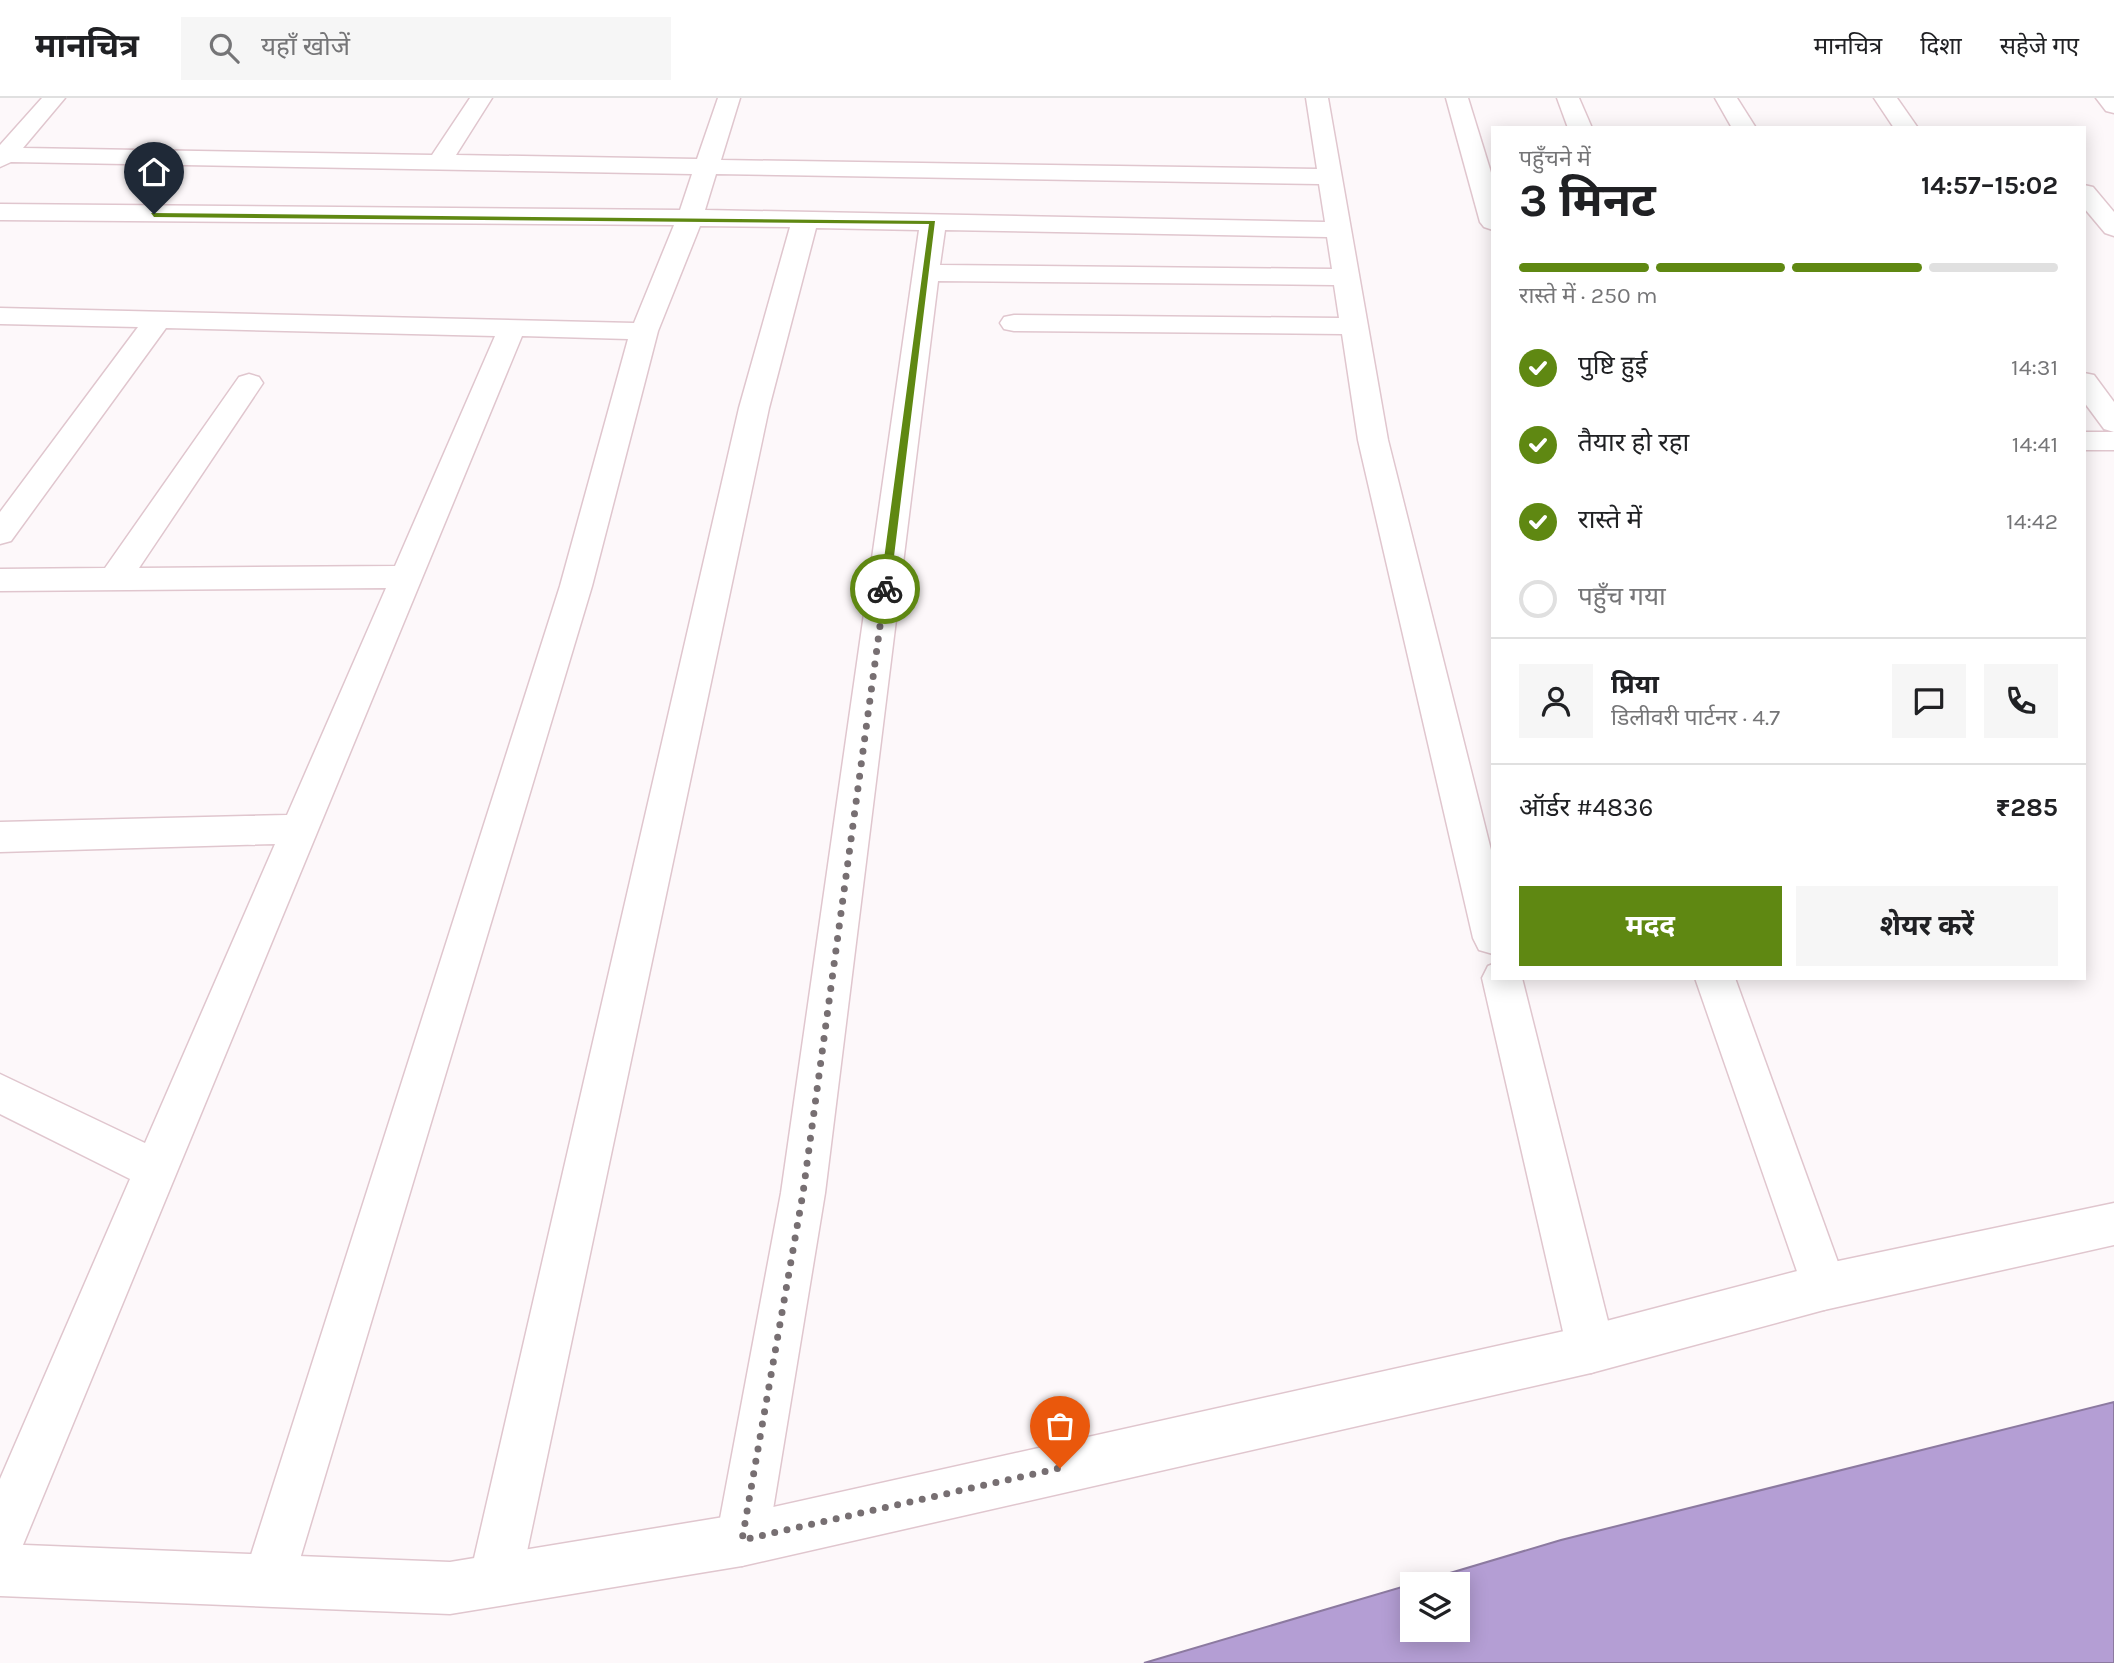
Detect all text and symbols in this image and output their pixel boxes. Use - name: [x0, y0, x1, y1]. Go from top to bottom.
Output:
- search box: [181, 17, 671, 80]
- text: मानचित्र: [35, 27, 139, 65]
- icon: search: [205, 29, 243, 67]
- text: यहाँ खोजें: [261, 31, 350, 62]
- text: मानचित्र: [1814, 32, 1882, 60]
- text: दिशा: [1920, 32, 1962, 60]
- text: सहेजे गए: [2000, 32, 2079, 60]
- pin: [124, 142, 184, 214]
- text: पहुँचने में: [1519, 145, 1591, 172]
- icon: home: [135, 153, 173, 191]
- text: 14:57–15:02: [1921, 170, 2058, 201]
- text: 3 मिनट: [1519, 174, 1656, 228]
- text: रास्ते में · 250 m: [1519, 282, 1658, 309]
- icon: check: [1519, 349, 1557, 387]
- text: पुष्टि हुई: [1578, 350, 1647, 381]
- text: 14:31: [2011, 354, 2058, 381]
- icon: check: [1519, 426, 1557, 464]
- text: तैयार हो रहा: [1578, 427, 1689, 458]
- text: 14:41: [2012, 431, 2058, 458]
- icon: check: [1519, 503, 1557, 541]
- text: रास्ते में: [1578, 504, 1642, 535]
- text: 14:42: [2006, 508, 2058, 535]
- courier: [850, 554, 920, 624]
- icon: bike: [866, 570, 904, 608]
- text: पहुँच गया: [1578, 581, 1666, 612]
- button: person: [1519, 664, 1593, 738]
- button: chat: [1892, 664, 1966, 738]
- button: phone: [1984, 664, 2058, 738]
- text: प्रिया: [1611, 669, 1659, 700]
- text: डिलीवरी पार्टनर · 4.7: [1611, 704, 1780, 731]
- text: ऑर्डर #4836: [1519, 792, 1653, 823]
- text: ₹285: [1995, 792, 2058, 823]
- button: मदद: [1519, 886, 1782, 966]
- button: शेयर करें: [1796, 886, 2058, 966]
- pin: [1030, 1396, 1090, 1468]
- icon: bag: [1041, 1407, 1079, 1445]
- map controls: [1400, 1572, 1470, 1642]
- button: layers: [1400, 1572, 1470, 1642]

